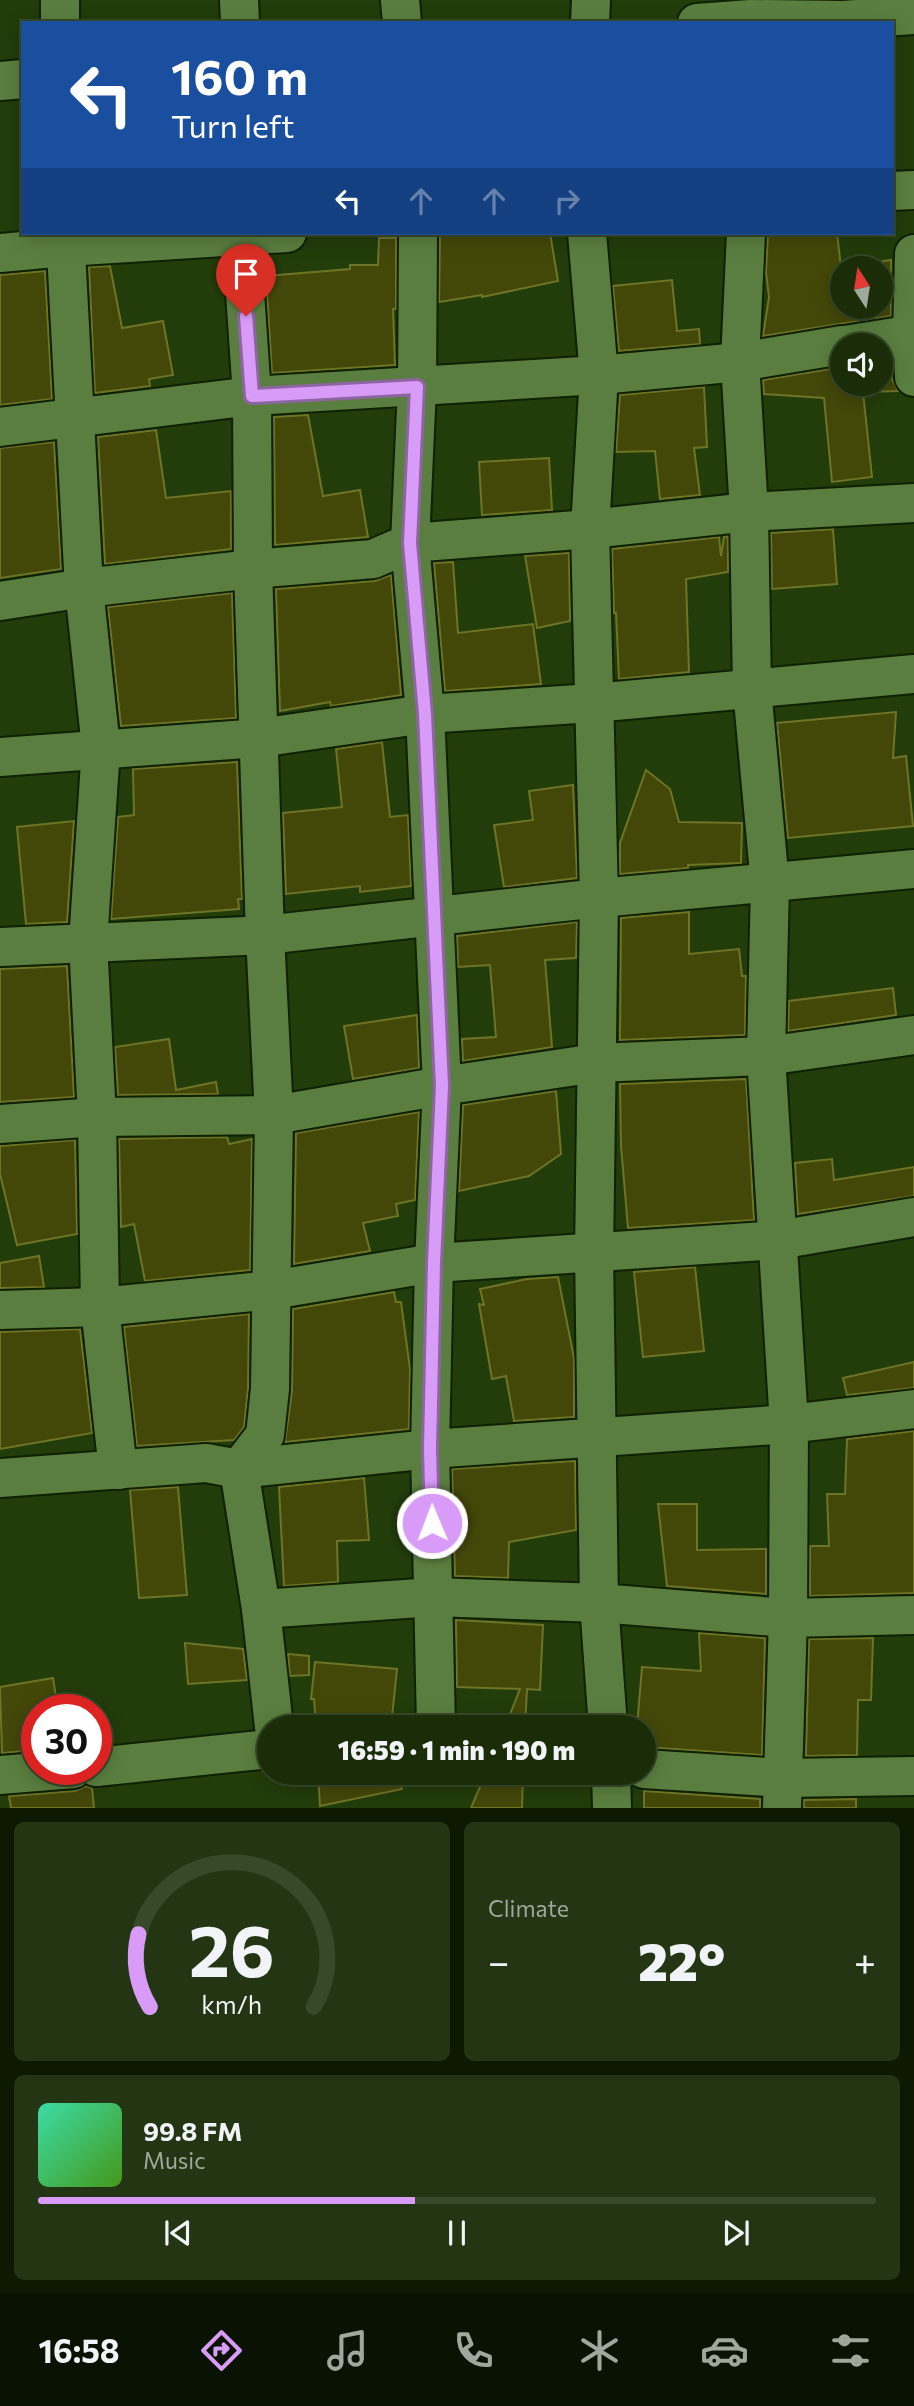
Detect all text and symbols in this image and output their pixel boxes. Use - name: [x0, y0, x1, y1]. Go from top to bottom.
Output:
- text: 160 m: [171, 45, 308, 105]
- icon: left: [56, 49, 147, 140]
- text: Turn left: [171, 105, 295, 145]
- icon: left: [329, 182, 367, 220]
- icon: ahead: [402, 182, 440, 220]
- icon: ahead: [475, 182, 513, 220]
- icon: right: [548, 182, 586, 220]
- pin: [216, 244, 276, 316]
- icon: arrive: [227, 255, 265, 293]
- north arrow: [830, 256, 892, 318]
- map controls: [830, 256, 893, 396]
- button: sound: [830, 333, 893, 396]
- position arrow: [395, 1486, 469, 1560]
- speed limit sign: 30: [21, 1694, 112, 1785]
- text: 16:59 · 1 min · 190 m: [338, 1734, 575, 1765]
- text: Climate: [488, 1894, 569, 1922]
- text: 26: [189, 1904, 275, 1993]
- text: 22°: [638, 1928, 725, 1992]
- text: −: [488, 1937, 510, 1984]
- text: +: [854, 1937, 876, 1984]
- text: km/h: [202, 1989, 262, 2019]
- text: 99.8 FM: [143, 2115, 242, 2146]
- text: Music: [143, 2146, 206, 2174]
- icon: previous: [159, 2214, 197, 2252]
- icon: pause: [438, 2214, 476, 2252]
- icon: next: [717, 2214, 755, 2252]
- icon: directions: [197, 2326, 246, 2375]
- icon: music: [323, 2326, 372, 2375]
- icon: phone: [449, 2326, 498, 2375]
- icon: climate: [575, 2326, 624, 2375]
- icon: car: [700, 2326, 749, 2375]
- icon: filters: [826, 2326, 875, 2375]
- text: 16:58: [38, 2330, 120, 2370]

